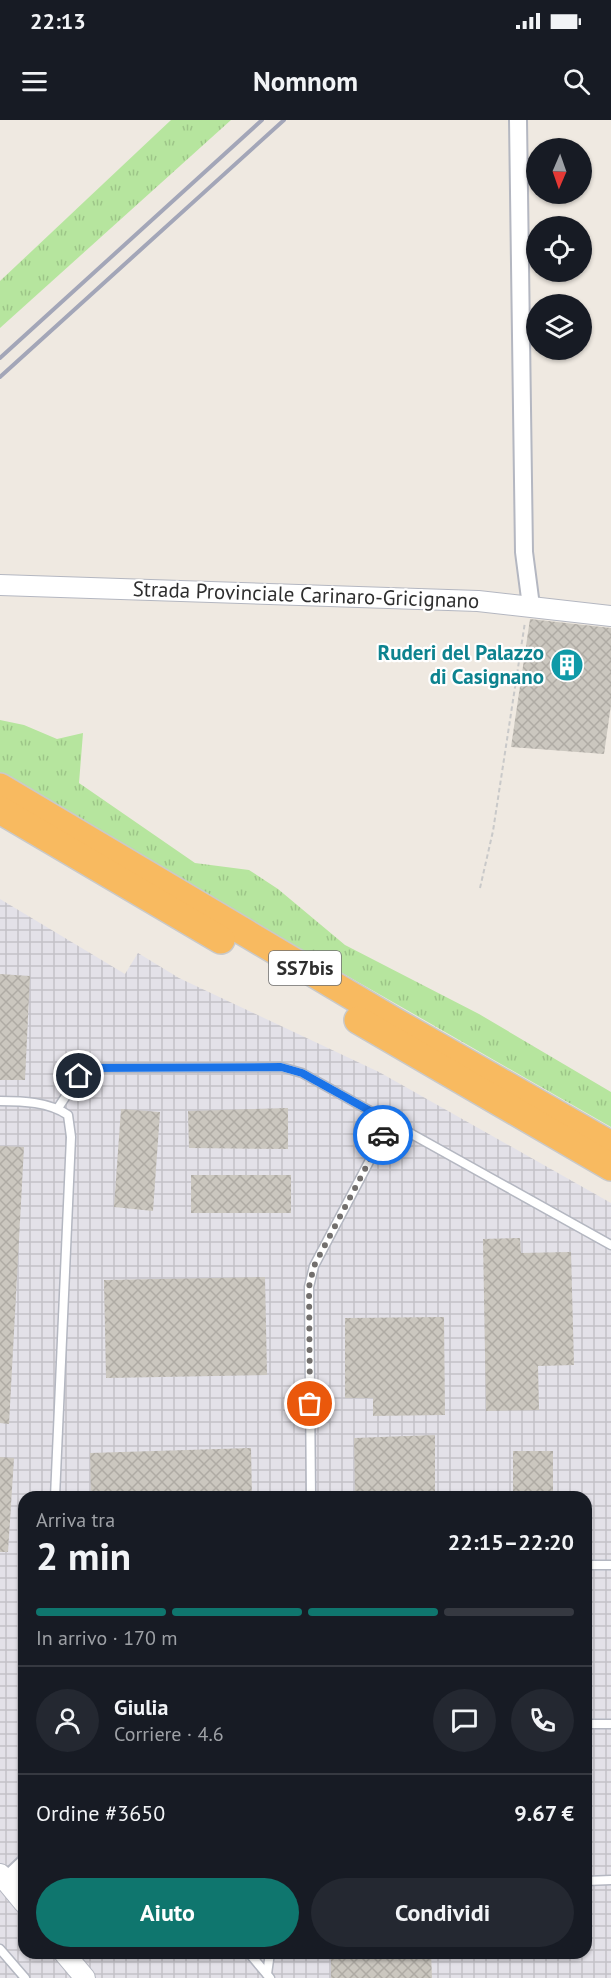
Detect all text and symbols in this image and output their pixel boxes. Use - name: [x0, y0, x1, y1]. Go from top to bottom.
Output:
- text: 22:13: [30, 7, 86, 35]
- text: Nomnom: [253, 64, 358, 98]
- icon: menu: [18, 65, 51, 98]
- icon: search: [560, 65, 593, 98]
- north arrow: [526, 138, 592, 204]
- map controls: [526, 138, 592, 360]
- button: locate: [526, 216, 592, 282]
- button: layers: [526, 294, 592, 360]
- street label: Strada Provinciale Carinaro-Gricignano: [132, 575, 480, 614]
- place label: Ruderi del Palazzo di Casignano: [378, 639, 544, 690]
- building icon: Ruderi del Palazzo di Casignano: [549, 647, 585, 683]
- road number: SS7bis: [269, 951, 341, 985]
- pin: [53, 1050, 104, 1101]
- icon: home: [62, 1059, 95, 1092]
- courier: [353, 1105, 413, 1165]
- icon: car: [367, 1119, 400, 1152]
- pin: [284, 1378, 335, 1429]
- icon: bag: [293, 1387, 326, 1420]
- text: Arriva tra: [36, 1507, 115, 1533]
- text: 22:15–22:20: [448, 1528, 574, 1556]
- text: 2 min: [36, 1530, 131, 1581]
- text: In arrivo · 170 m: [36, 1625, 177, 1651]
- button: person: [36, 1689, 99, 1752]
- button: chat: [433, 1689, 496, 1752]
- button: phone: [511, 1689, 574, 1752]
- text: Giulia: [114, 1693, 168, 1721]
- text: Corriere · 4.6: [114, 1721, 224, 1747]
- text: Ordine #3650: [36, 1799, 165, 1827]
- text: 9.67 €: [514, 1799, 574, 1827]
- button: Aiuto: [36, 1878, 299, 1947]
- button: Condividi: [311, 1878, 574, 1947]

